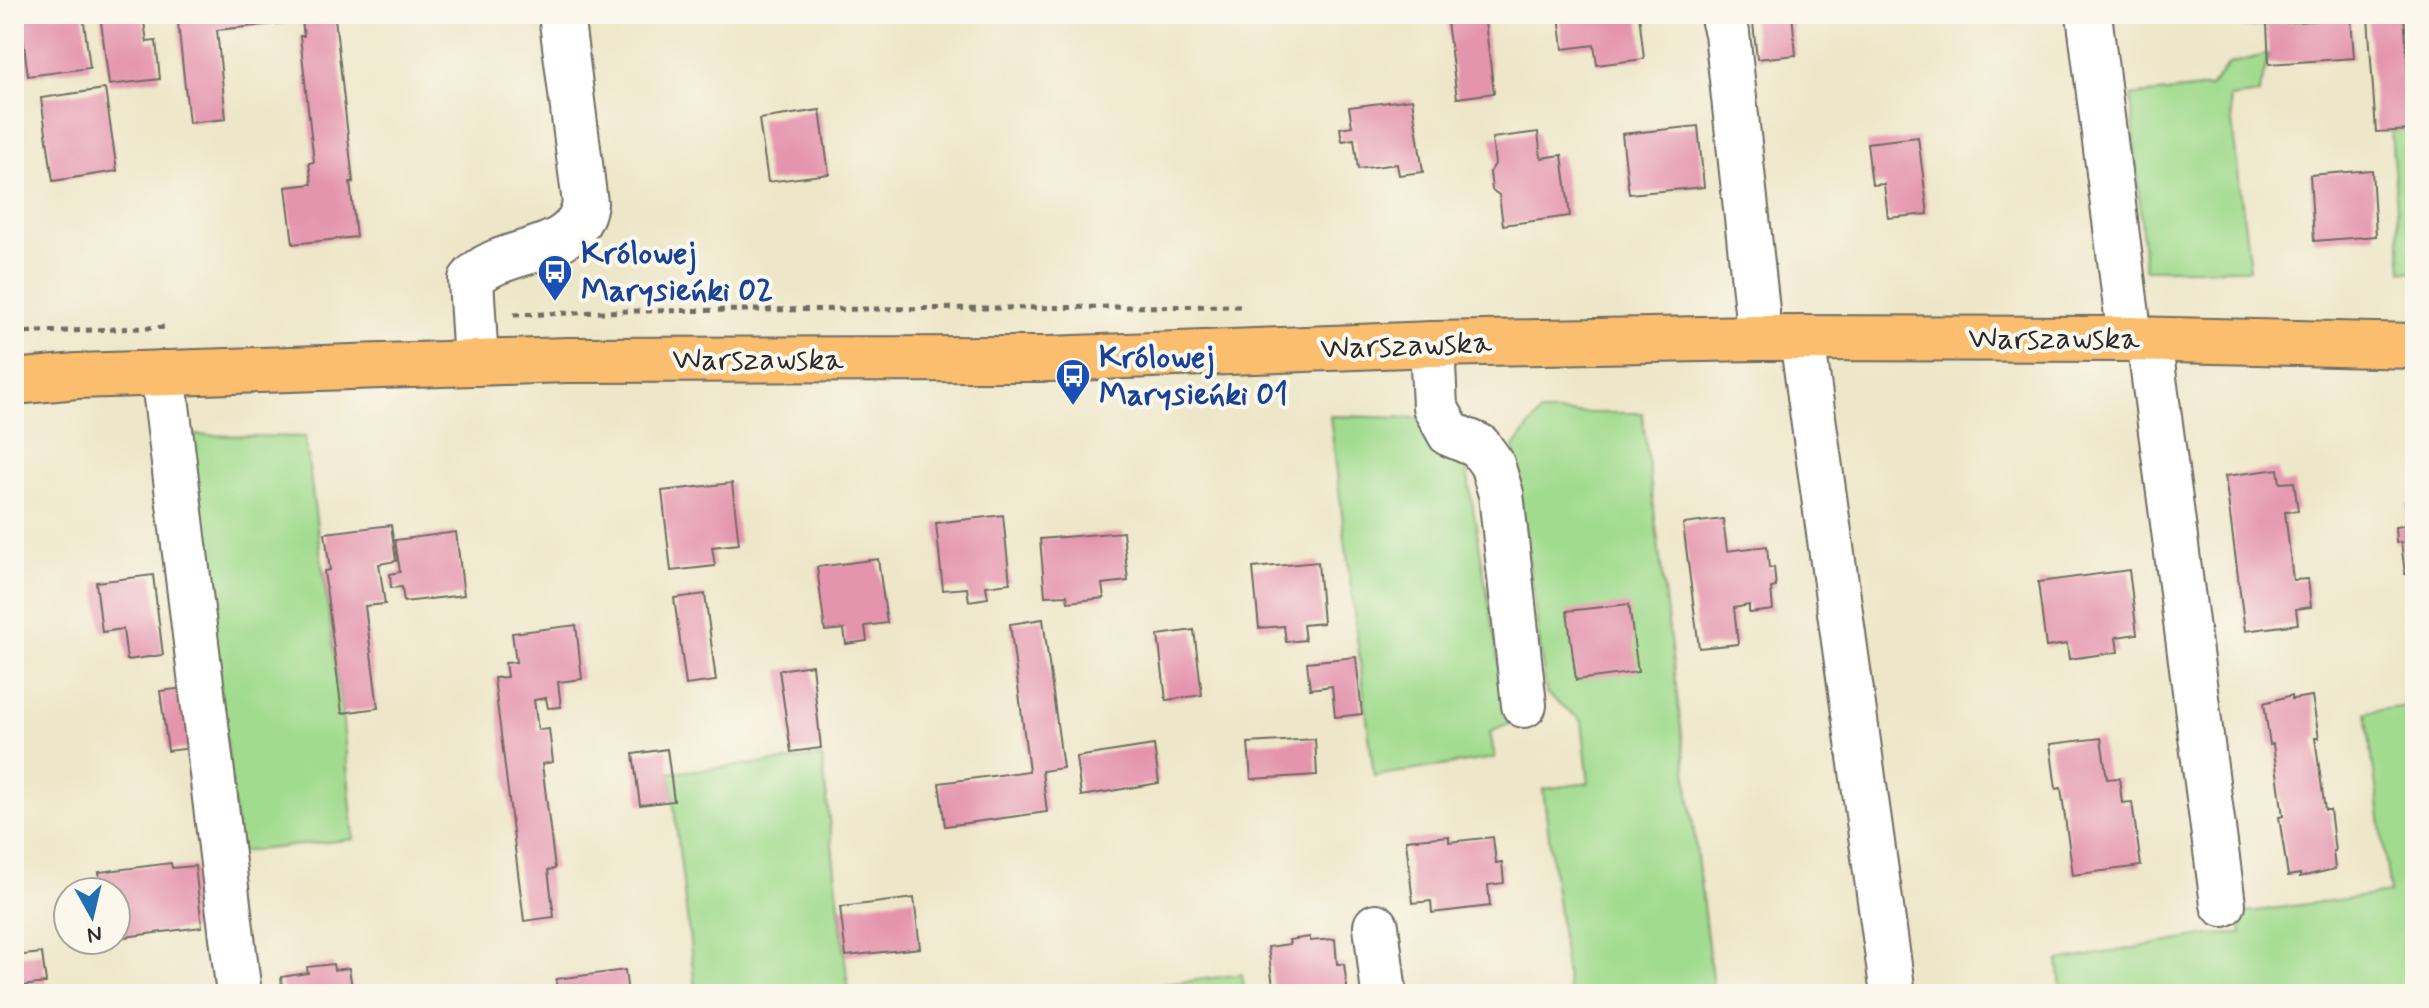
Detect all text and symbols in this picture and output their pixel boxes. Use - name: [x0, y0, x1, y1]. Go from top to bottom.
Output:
- place label: Królowej Marysieńki 02: [581, 233, 773, 312]
- bus stop icon: Królowej Marysieńki 02: [536, 253, 574, 303]
- street label: Warszawska: [1968, 318, 2141, 360]
- street label: Warszawska: [1320, 322, 1493, 370]
- place label: Królowej Marysieńki 01: [1099, 337, 1288, 416]
- street label: Warszawska: [672, 339, 845, 381]
- bus stop icon: Królowej Marysieńki 01: [1054, 357, 1092, 407]
- north arrow: [52, 876, 132, 956]
- text: N: [85, 919, 104, 949]

